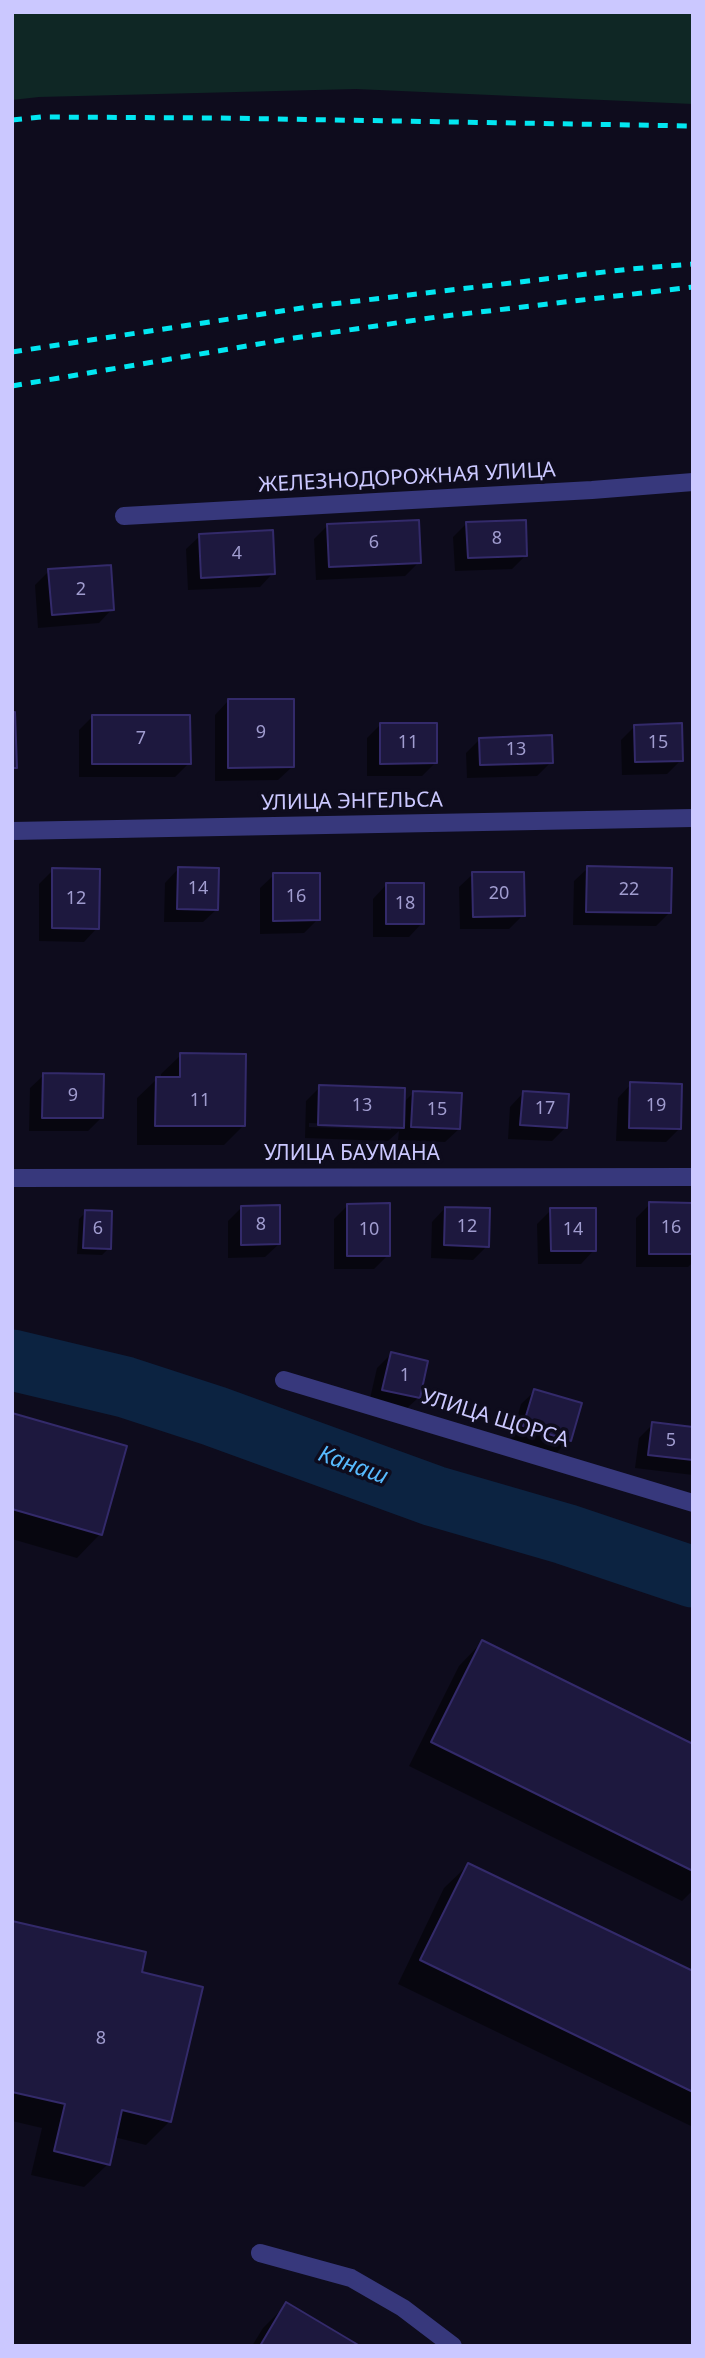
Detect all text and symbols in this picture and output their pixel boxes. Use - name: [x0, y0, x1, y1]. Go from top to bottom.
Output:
- street label: ЖЕЛЕЗНОДОРОЖНАЯ УЛИЦА: [258, 458, 556, 498]
- house number: 8: [492, 528, 502, 550]
- house number: 6: [369, 532, 379, 554]
- house number: 4: [232, 543, 242, 565]
- house number: 2: [76, 579, 86, 601]
- house number: 9: [256, 722, 266, 744]
- house number: 7: [136, 728, 146, 750]
- house number: 11: [398, 732, 418, 754]
- house number: 15: [648, 732, 668, 754]
- house number: 13: [506, 739, 526, 761]
- street label: УЛИЦА ЭНГЕЛЬСА: [261, 788, 443, 816]
- house number: 14: [188, 878, 208, 900]
- house number: 22: [619, 879, 639, 901]
- house number: 20: [489, 883, 509, 905]
- house number: 16: [286, 886, 306, 908]
- house number: 12: [66, 888, 86, 910]
- house number: 18: [395, 893, 415, 915]
- house number: 9: [68, 1085, 78, 1107]
- house number: 11: [190, 1090, 210, 1112]
- house number: 13: [352, 1095, 372, 1117]
- house number: 19: [646, 1095, 666, 1117]
- house number: 17: [535, 1098, 555, 1120]
- house number: 15: [427, 1099, 447, 1121]
- street label: УЛИЦА БАУМАНА: [264, 1141, 440, 1167]
- house number: 8: [256, 1214, 266, 1236]
- house number: 12: [457, 1216, 477, 1238]
- house number: 16: [661, 1217, 681, 1239]
- house number: 6: [93, 1218, 103, 1240]
- house number: 10: [359, 1219, 379, 1241]
- house number: 14: [563, 1219, 583, 1241]
- house number: 1: [400, 1365, 410, 1387]
- street label: УЛИЦА ЩОРСА: [418, 1385, 572, 1453]
- house number: 5: [666, 1430, 676, 1452]
- water label: Канаш: [315, 1441, 391, 1491]
- house number: 8: [96, 2028, 106, 2050]

